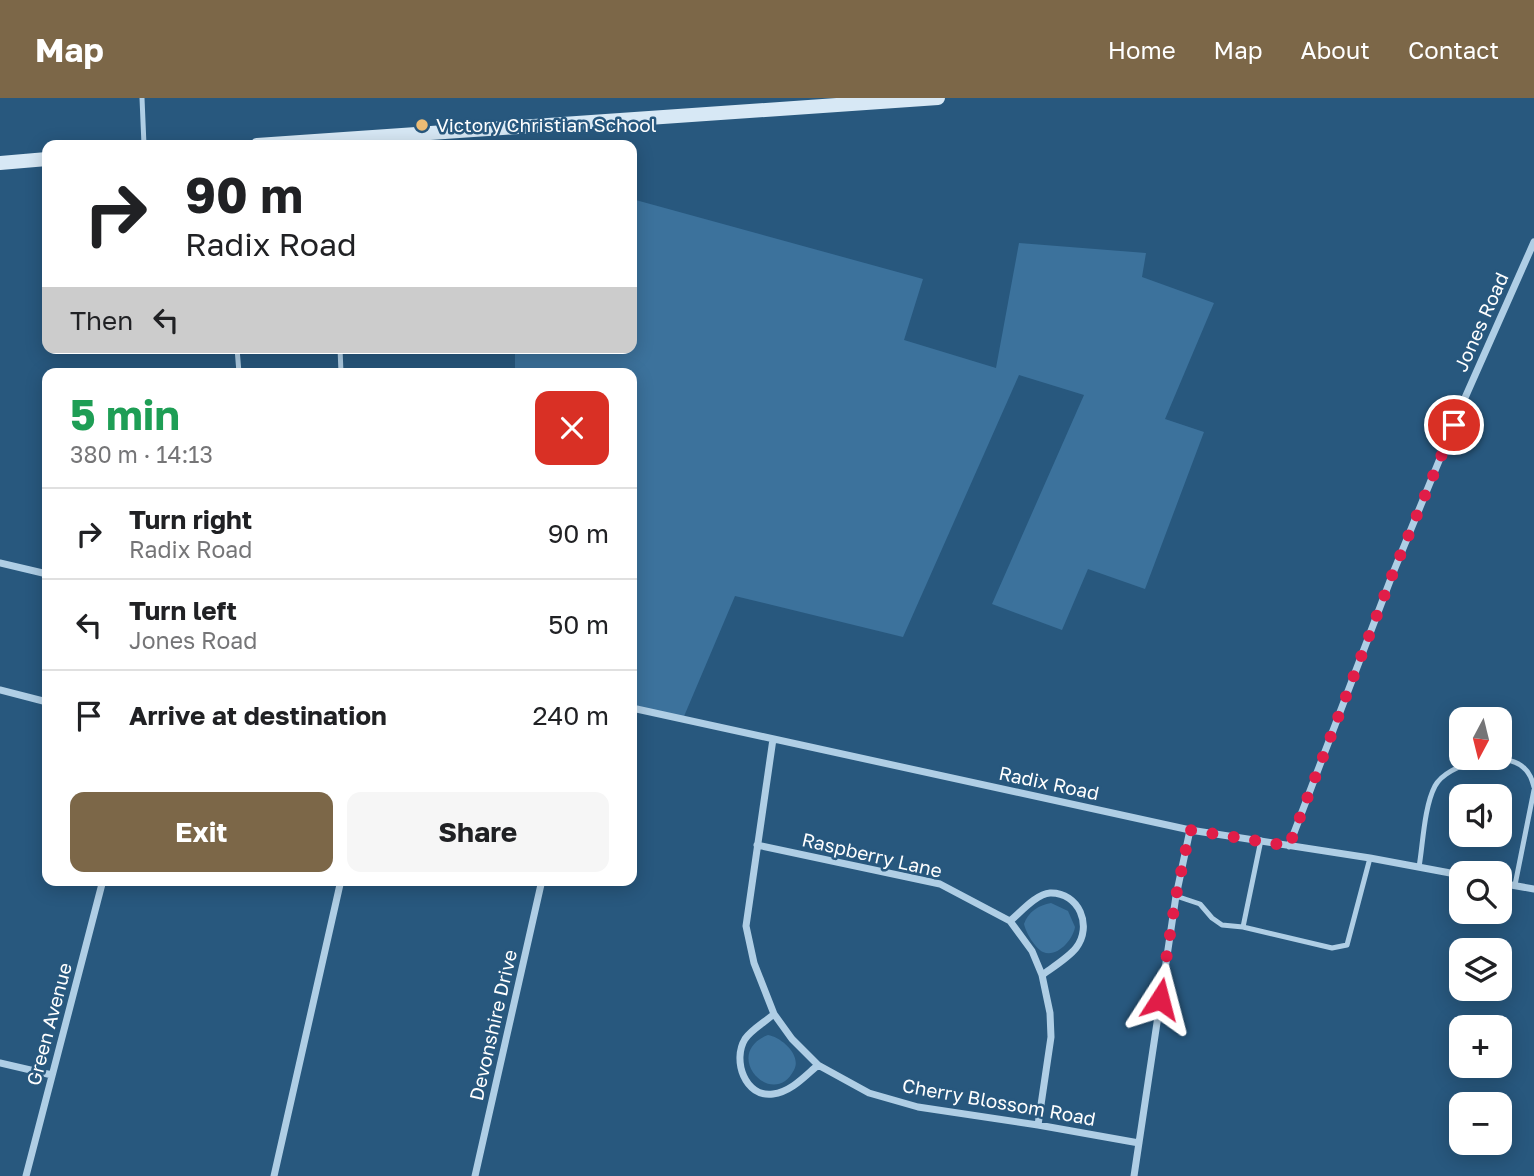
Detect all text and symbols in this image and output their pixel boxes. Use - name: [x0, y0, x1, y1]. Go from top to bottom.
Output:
- text: Map: [35, 30, 104, 69]
- text: Home: [1108, 35, 1176, 64]
- text: Map: [1214, 35, 1263, 64]
- text: About: [1301, 35, 1370, 64]
- text: Contact: [1408, 35, 1499, 64]
- place label: Victory Christian School: [436, 113, 657, 136]
- marker: Victory Christian School: [414, 117, 430, 133]
- text: 90 m: [185, 165, 303, 224]
- icon: right: [70, 168, 161, 259]
- text: Radix Road: [185, 225, 357, 263]
- street label: Jones Road: [1448, 269, 1513, 375]
- icon: left: [147, 301, 185, 339]
- text: Then: [70, 305, 133, 336]
- text: 5 min: [70, 389, 180, 439]
- button: close: [535, 391, 609, 465]
- pin: [1424, 395, 1484, 455]
- icon: arrive: [1435, 406, 1473, 444]
- text: 380 m · 14:13: [70, 440, 213, 468]
- text: Turn right: [129, 504, 252, 535]
- icon: right: [70, 515, 108, 553]
- text: 90 m: [548, 518, 609, 549]
- text: Radix Road: [129, 535, 252, 563]
- text: Turn left: [129, 595, 237, 626]
- icon: left: [70, 606, 108, 644]
- text: 50 m: [548, 609, 609, 640]
- text: Jones Road: [129, 626, 257, 654]
- icon: arrive: [70, 697, 108, 735]
- text: Arrive at destination: [129, 700, 387, 731]
- text: 240 m: [532, 700, 609, 731]
- north arrow: [1449, 707, 1512, 770]
- map controls: [1449, 707, 1512, 1155]
- street label: Radix Road: [997, 761, 1101, 804]
- button: sound: [1449, 784, 1512, 847]
- button: Exit: [70, 792, 333, 872]
- button: Share: [347, 792, 609, 872]
- street label: Raspberry Lane: [800, 827, 944, 882]
- button: search: [1449, 861, 1512, 924]
- button: layers: [1449, 938, 1512, 1001]
- street label: Devonshire Drive: [464, 947, 521, 1103]
- street label: Green Avenue: [21, 960, 76, 1088]
- position arrow: [1123, 962, 1197, 1036]
- button: +: [1449, 1015, 1512, 1078]
- street label: Cherry Blossom Road: [901, 1073, 1098, 1130]
- button: −: [1449, 1092, 1512, 1155]

